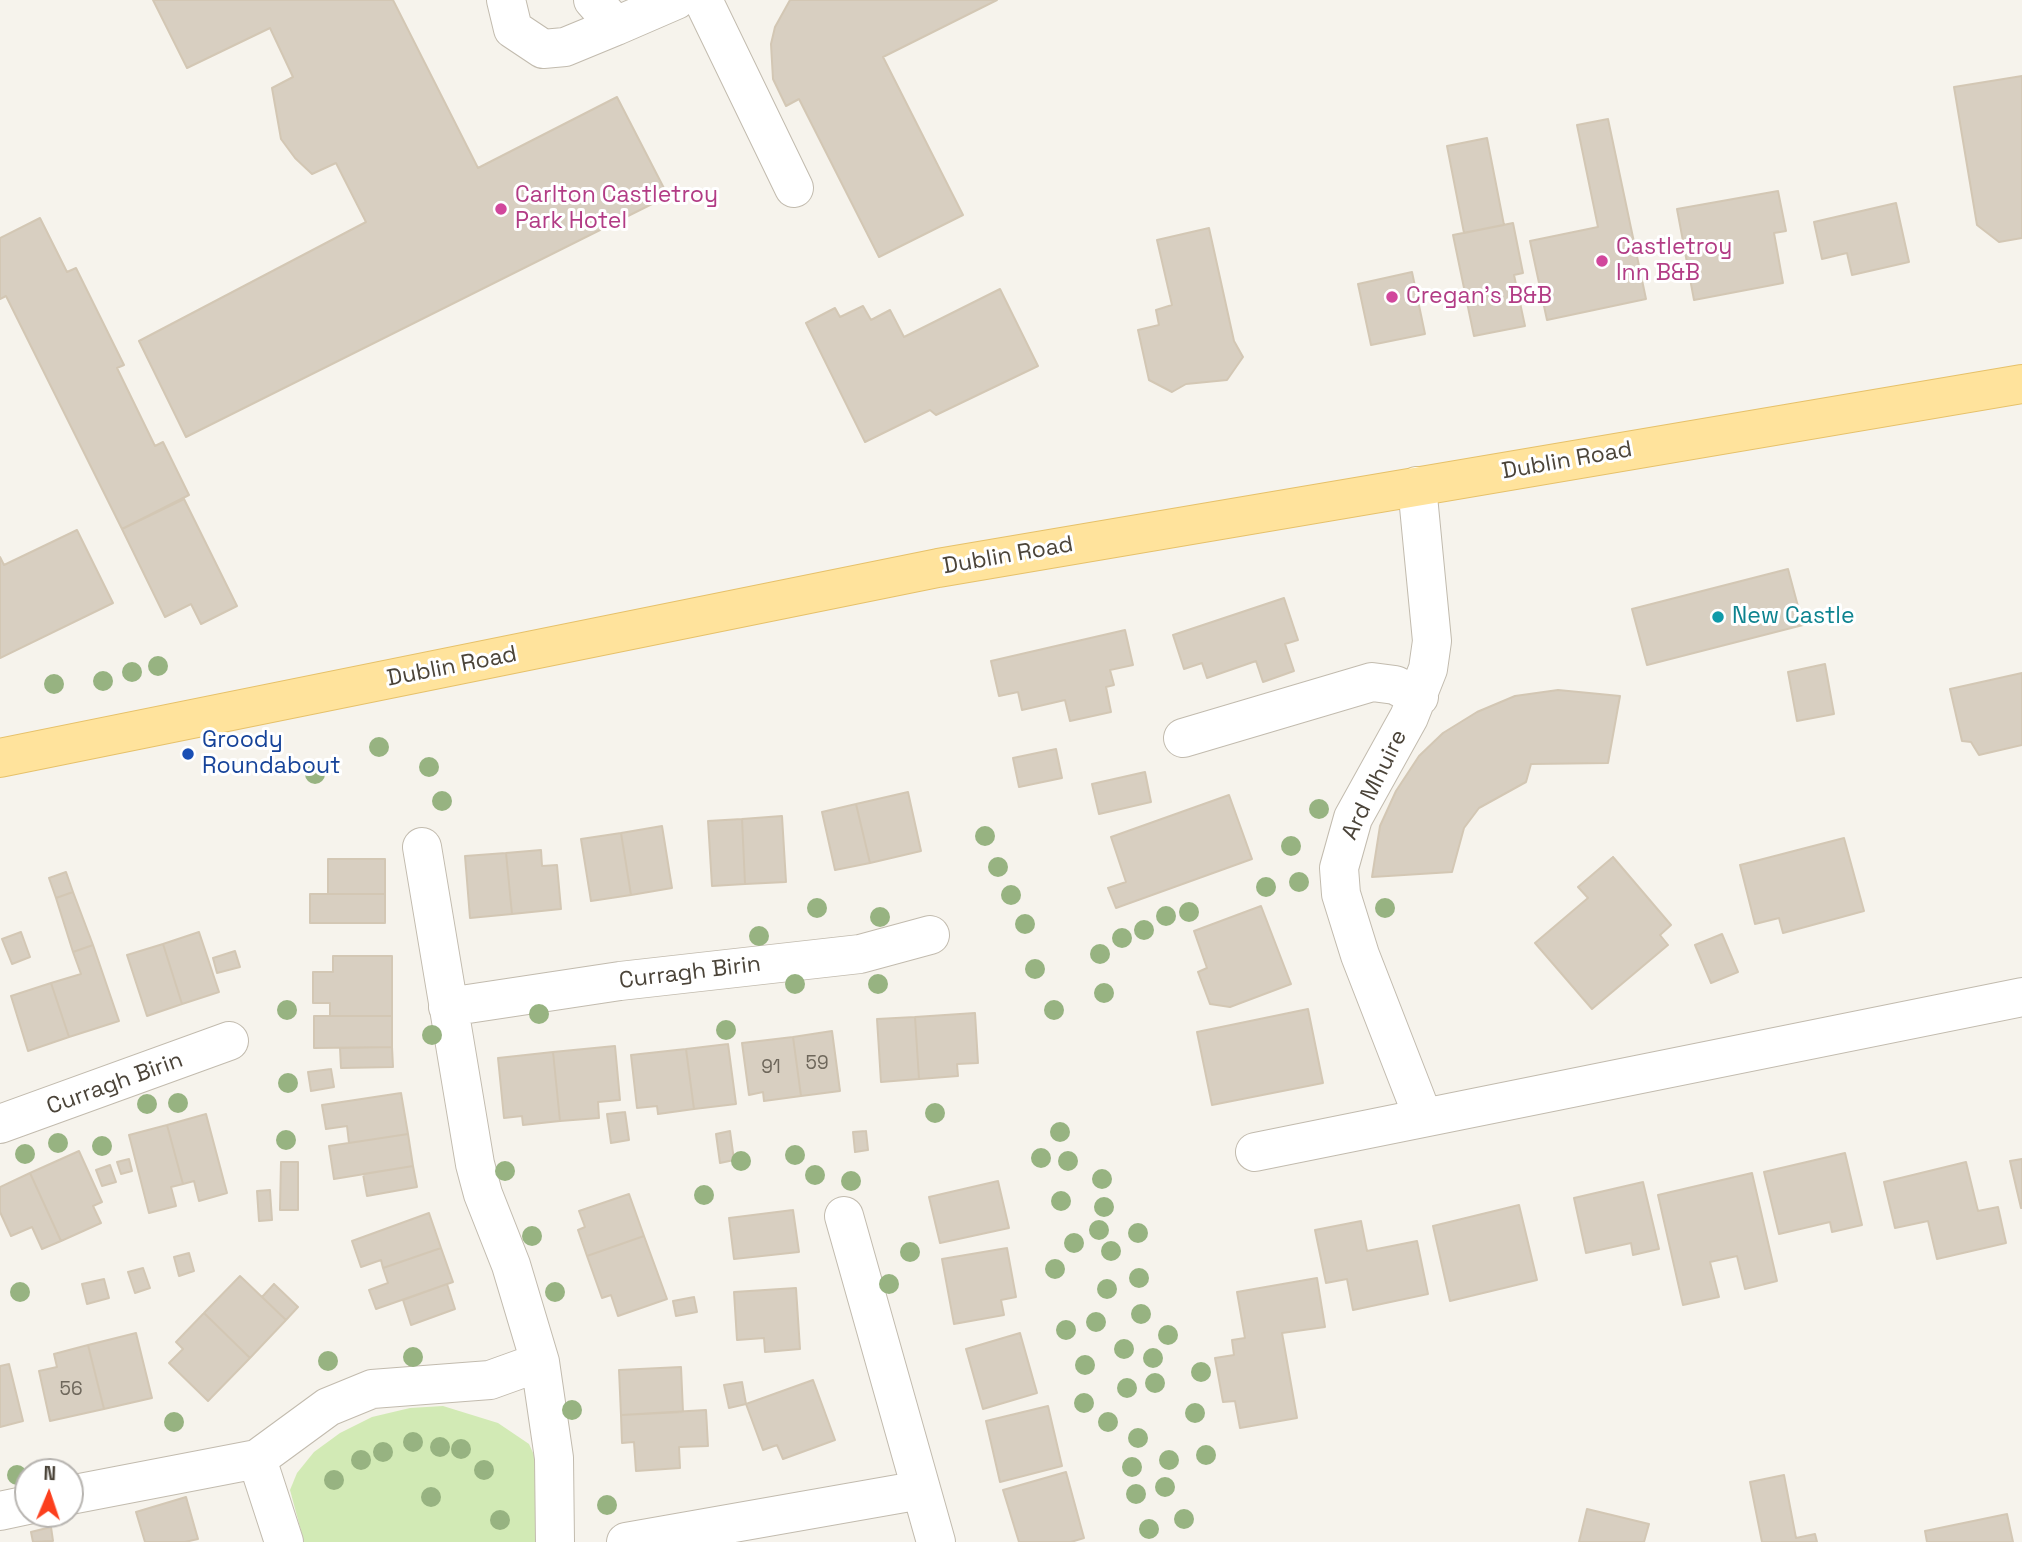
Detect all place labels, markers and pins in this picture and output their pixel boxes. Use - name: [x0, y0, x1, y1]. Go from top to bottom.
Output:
- place label: Carlton Castletroy Park Hotel: [515, 182, 718, 236]
- marker: Carlton Castletroy Park Hotel: [493, 201, 509, 217]
- place label: Castletroy Inn B&B: [1616, 234, 1732, 288]
- marker: Castletroy Inn B&B: [1594, 253, 1610, 269]
- place label: Cregan's B&B: [1406, 283, 1552, 311]
- marker: Cregan's B&B: [1384, 289, 1400, 305]
- place label: New Castle: [1732, 603, 1855, 631]
- marker: New Castle: [1710, 609, 1726, 625]
- place label: Groody Roundabout: [202, 727, 341, 781]
- marker: Groody Roundabout: [180, 746, 196, 762]

